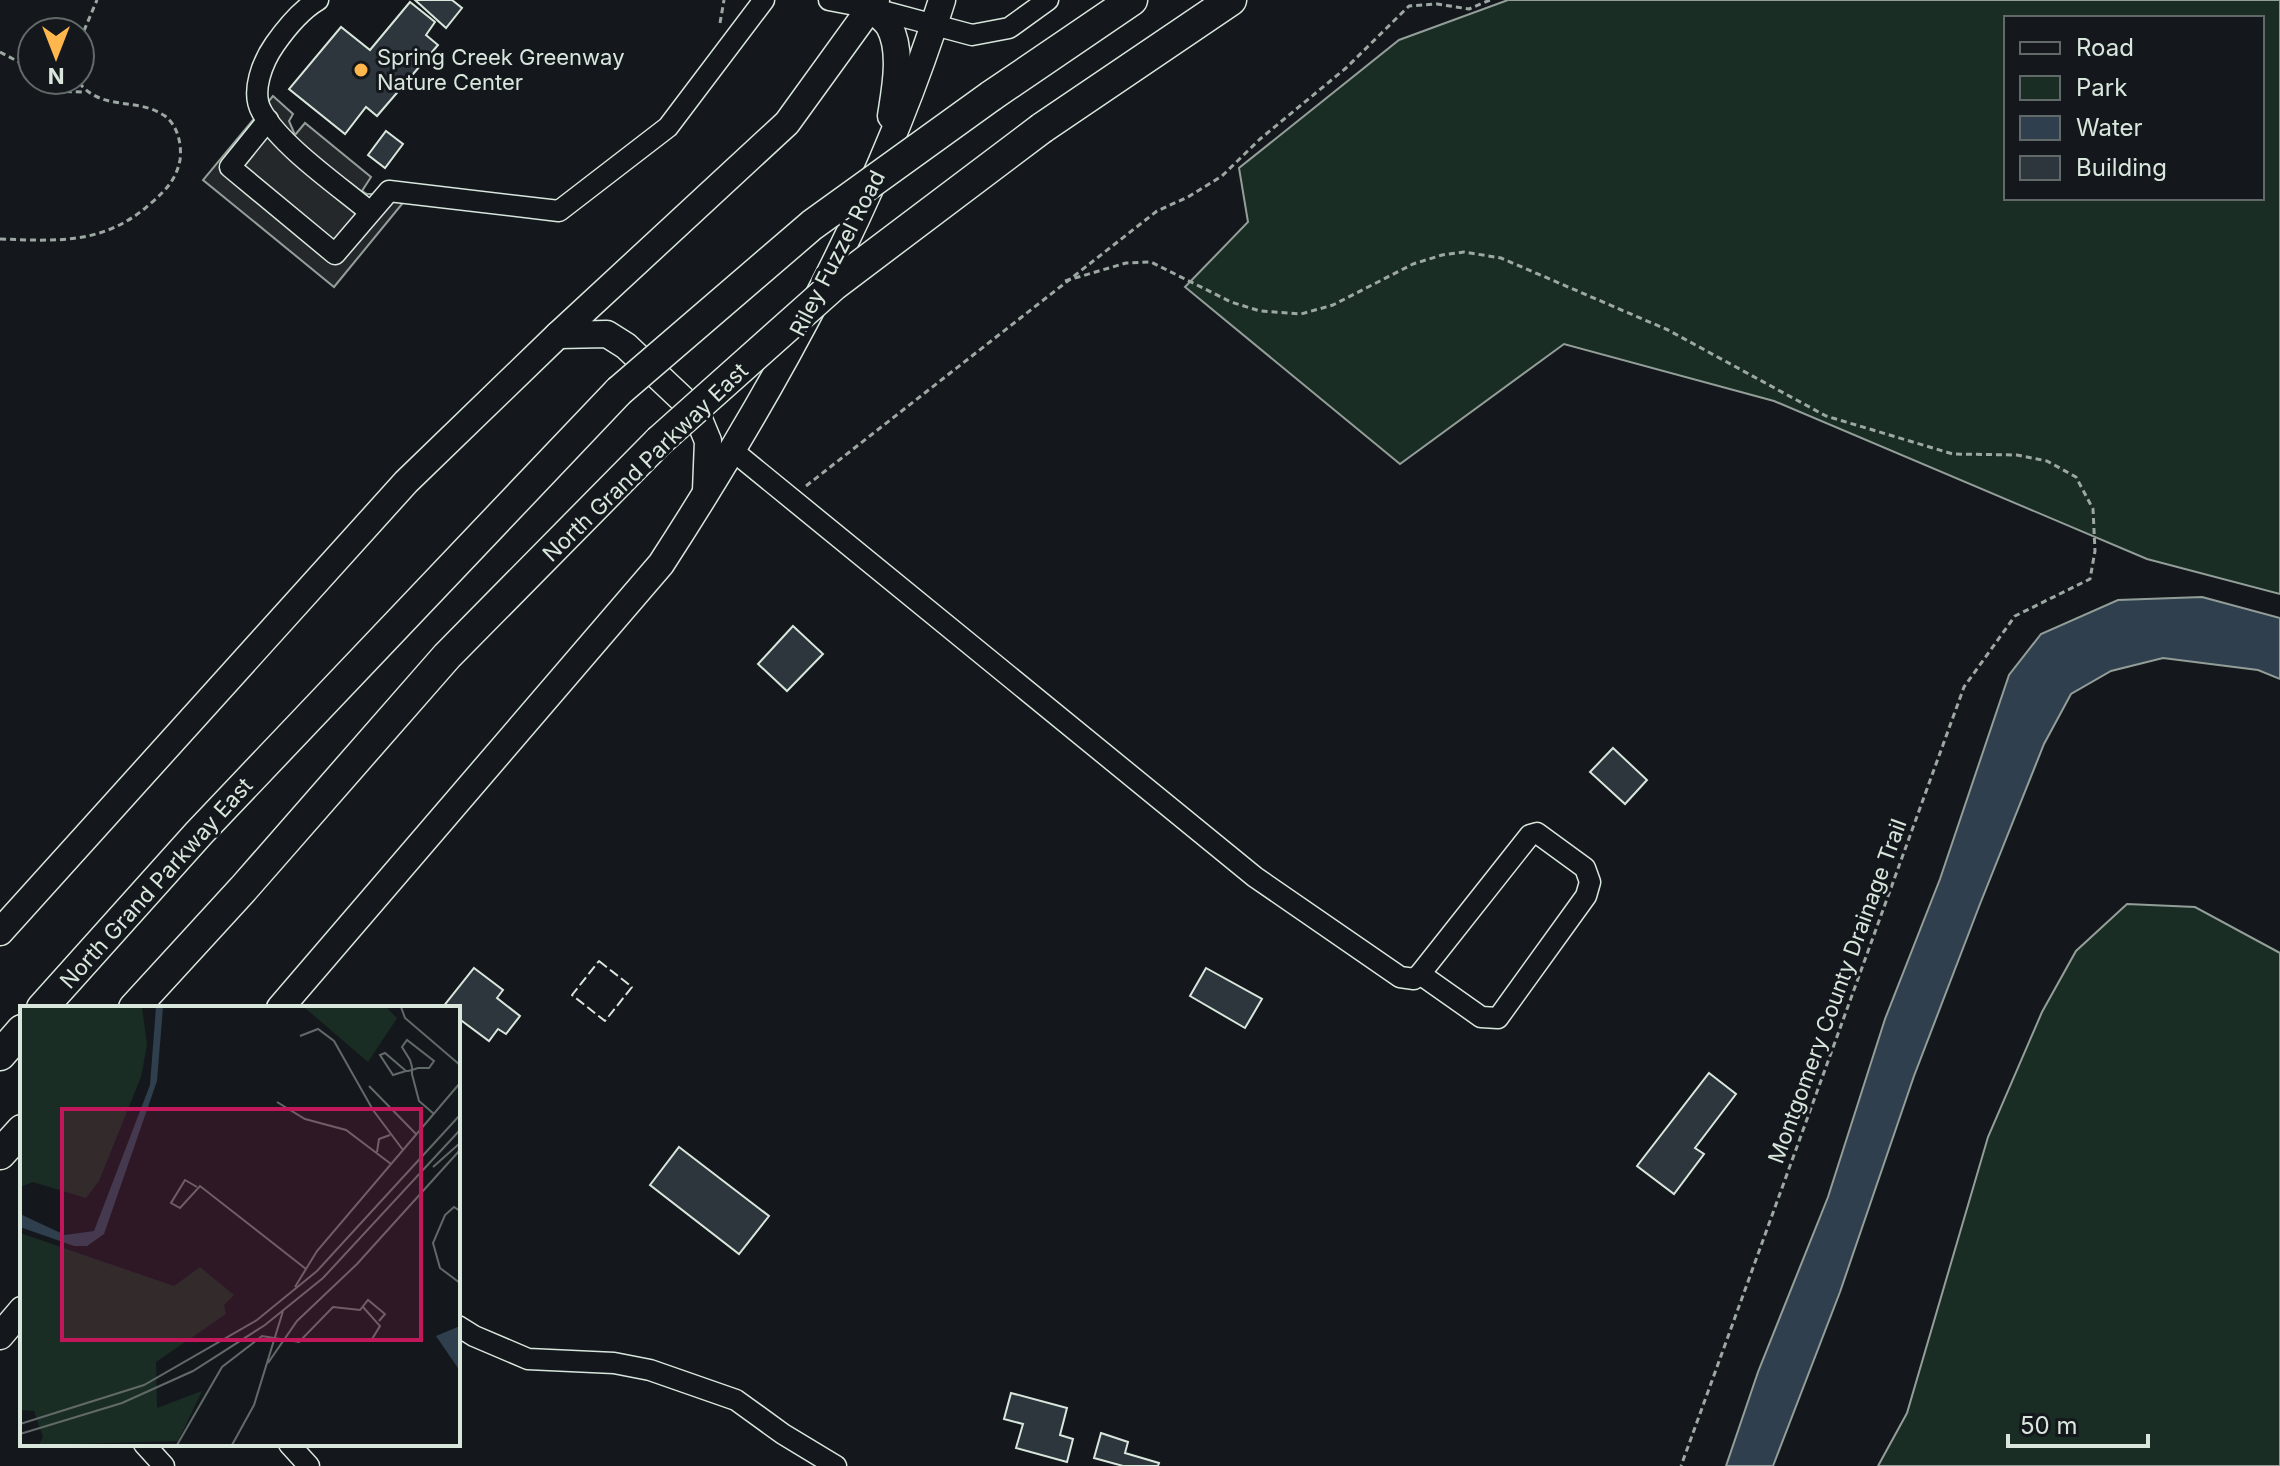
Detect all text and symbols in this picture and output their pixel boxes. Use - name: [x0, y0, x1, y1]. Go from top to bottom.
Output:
- north arrow: [16, 16, 96, 96]
- legend: [2004, 16, 2264, 200]
- text: Road: [2076, 33, 2134, 62]
- place label: Spring Creek Greenway Nature Center: [377, 44, 625, 95]
- marker: Spring Creek Greenway Nature Center: [352, 61, 370, 79]
- text: N: [48, 63, 64, 89]
- text: Park: [2076, 73, 2127, 102]
- text: Water: [2076, 113, 2143, 142]
- text: Building: [2076, 153, 2167, 182]
- street label: Riley Fuzzel Road: [784, 166, 890, 340]
- street label: North Grand Parkway East: [537, 357, 753, 567]
- street label: North Grand Parkway East: [54, 772, 258, 994]
- street label: Montgomery County Drainage Trail: [1762, 815, 1912, 1167]
- inset map: [20, 1006, 460, 1446]
- scale bar: [2008, 1398, 2148, 1448]
- text: 50 m: [2020, 1411, 2078, 1440]

